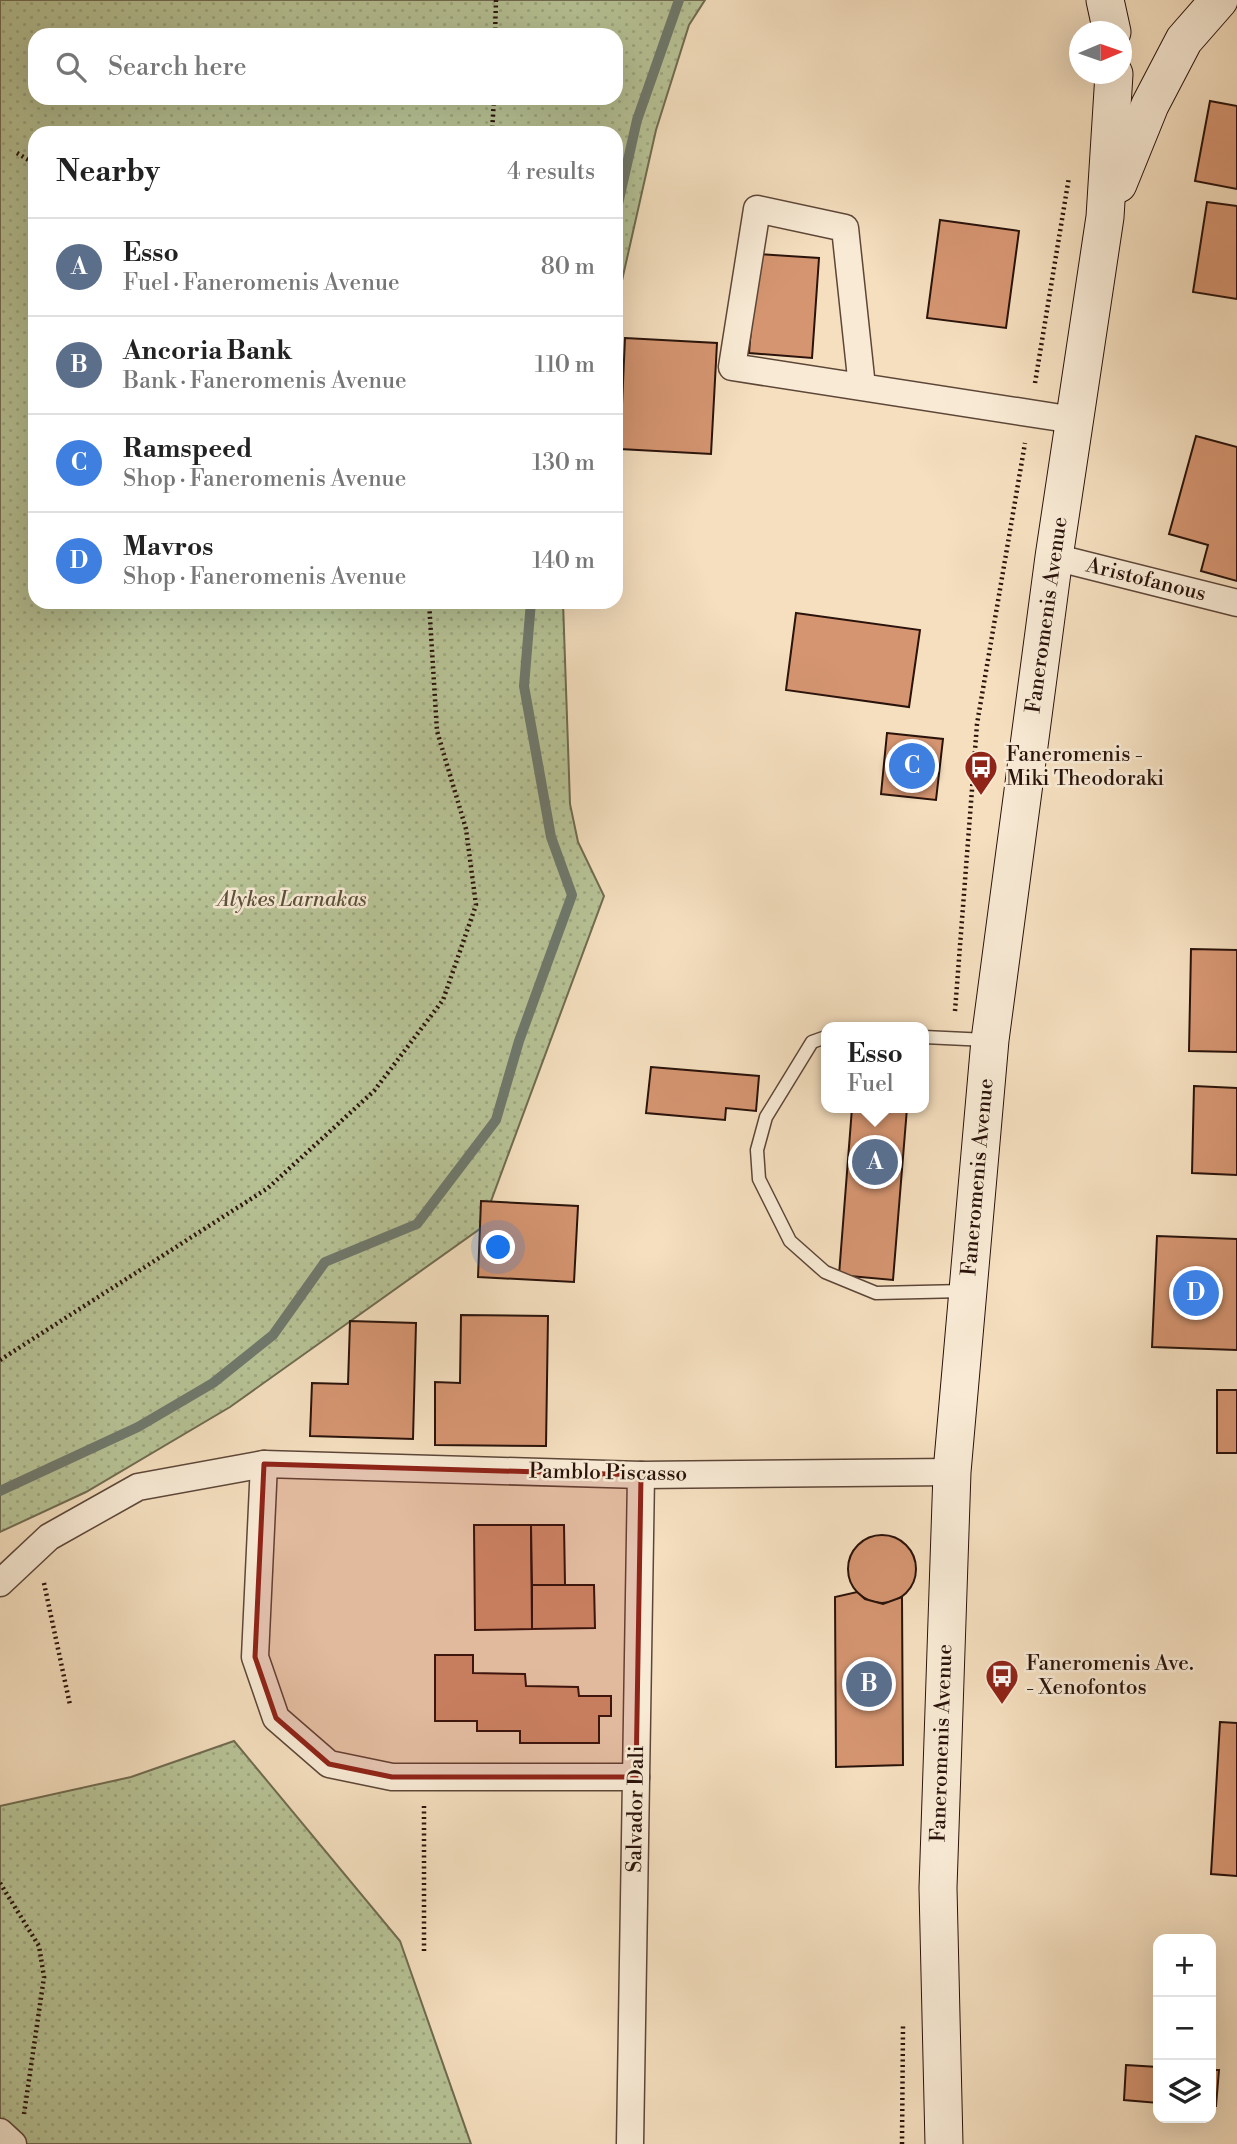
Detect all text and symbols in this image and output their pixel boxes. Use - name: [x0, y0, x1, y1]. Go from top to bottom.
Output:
- north arrow: [1069, 21, 1132, 84]
- search box: [28, 28, 623, 105]
- icon: search: [52, 48, 90, 86]
- text: Search here: [108, 51, 247, 83]
- text: Nearby: [56, 153, 160, 191]
- text: 4 results: [507, 158, 595, 186]
- text: Esso: [123, 237, 179, 269]
- text: A: [71, 253, 87, 281]
- text: 80 m: [541, 253, 595, 281]
- text: Fuel · Faneromenis Avenue: [123, 269, 400, 297]
- text: Ancoria Bank: [123, 335, 292, 367]
- text: B: [70, 351, 88, 379]
- text: 110 m: [535, 351, 595, 379]
- text: Bank · Faneromenis Avenue: [123, 367, 407, 395]
- text: Ramspeed: [123, 433, 252, 465]
- text: C: [71, 449, 87, 477]
- text: 130 m: [532, 449, 595, 477]
- text: Shop · Faneromenis Avenue: [123, 465, 406, 493]
- street label: Faneromenis Avenue: [1020, 515, 1074, 715]
- text: Mavros: [123, 531, 213, 563]
- text: D: [70, 547, 88, 575]
- text: 140 m: [532, 547, 595, 575]
- street label: Aristofanous: [1082, 552, 1209, 607]
- text: Shop · Faneromenis Avenue: [123, 563, 406, 591]
- pin: C: [889, 740, 935, 792]
- place label: Faneromenis - Miki Theodoraki: [1006, 742, 1164, 792]
- bus stop icon: Faneromenis - Miki Theodoraki: [962, 748, 1000, 797]
- park label: Alykes Larnakas: [215, 887, 367, 913]
- popup: [821, 1022, 929, 1113]
- text: Esso: [847, 1038, 903, 1070]
- text: Fuel: [847, 1070, 894, 1098]
- street label: Faneromenis Avenue: [956, 1077, 1000, 1277]
- pin: A: [852, 1136, 898, 1188]
- your location: [481, 1230, 515, 1264]
- pin: D: [1173, 1267, 1219, 1319]
- street label: Pamblo Piscasso: [529, 1459, 687, 1487]
- street label: Faneromenis Avenue: [926, 1644, 958, 1842]
- place label: Faneromenis Ave. - Xenofontos: [1026, 1651, 1194, 1701]
- bus stop icon: Faneromenis Ave. - Xenofontos: [983, 1657, 1021, 1706]
- pin: B: [846, 1658, 892, 1710]
- street label: Salvador Dali: [622, 1745, 650, 1873]
- map controls: [1153, 1934, 1216, 2123]
- button: +: [1153, 1934, 1216, 1997]
- button: −: [1153, 1997, 1216, 2060]
- button: layers: [1153, 2060, 1216, 2123]

